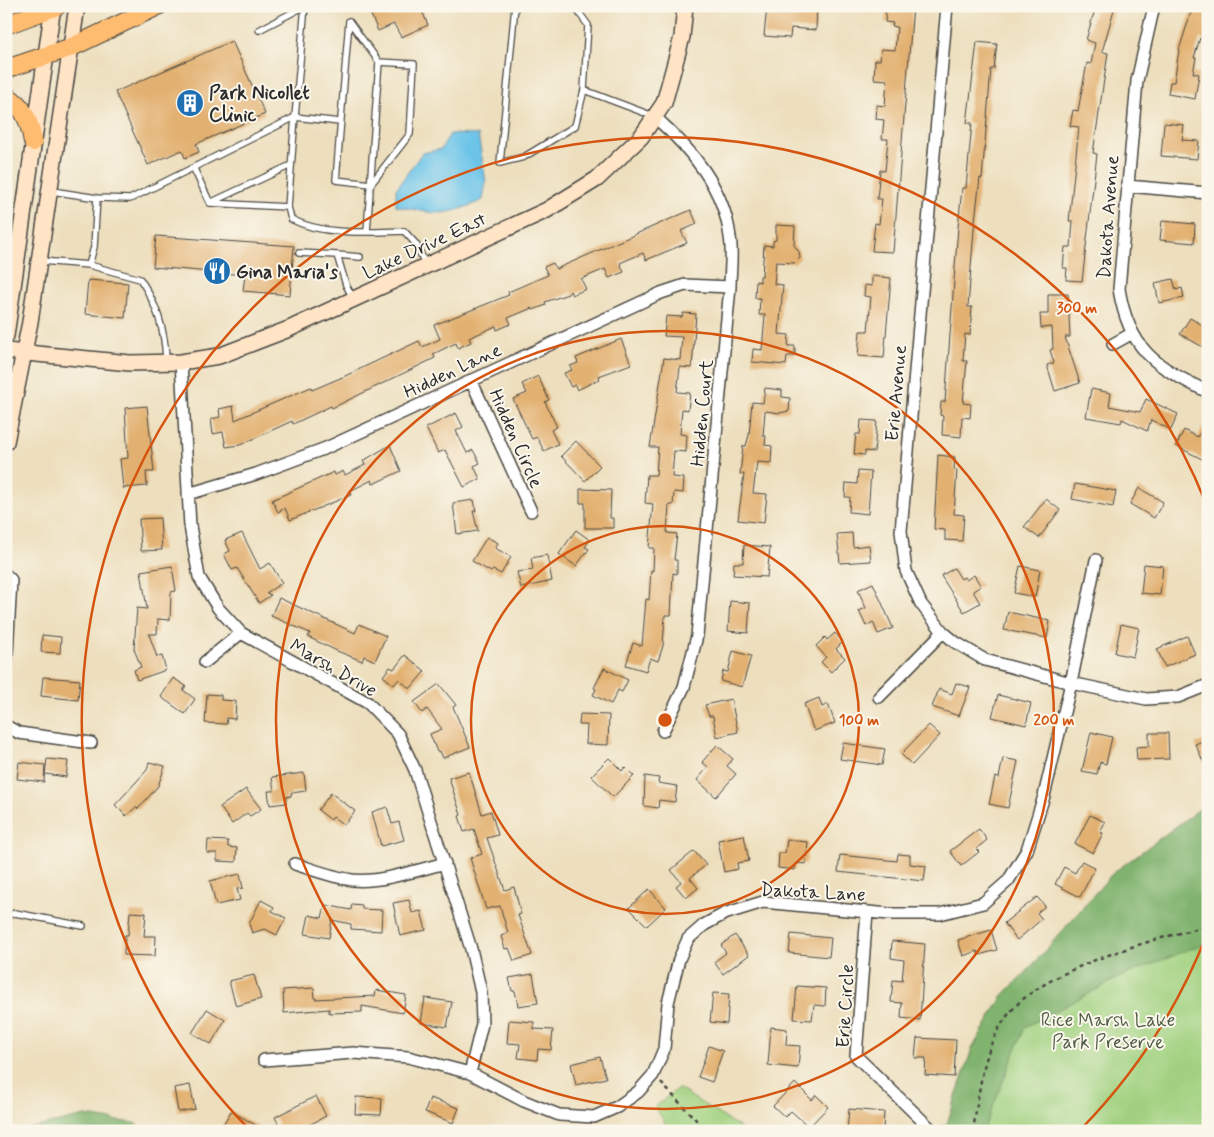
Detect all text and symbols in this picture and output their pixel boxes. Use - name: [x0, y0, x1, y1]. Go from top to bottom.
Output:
- place label: Park Nicollet Clinic: [209, 81, 310, 128]
- building icon: Park Nicollet Clinic: [175, 88, 205, 118]
- street label: Dakota Avenue: [1092, 154, 1125, 280]
- street label: Lake Drive East: [359, 207, 490, 286]
- restaurant icon: Gina Maria's: [202, 256, 232, 286]
- place label: Gina Maria's: [236, 260, 338, 285]
- text: 300 m: [1057, 299, 1097, 319]
- street label: Hidden Lane: [400, 338, 506, 405]
- street label: Erie Avenue: [880, 344, 913, 442]
- street label: Hidden Court: [685, 359, 720, 468]
- street label: Hidden Circle: [483, 385, 549, 492]
- street label: Marsh Drive: [285, 633, 382, 703]
- centre of rings: [656, 711, 674, 729]
- text: 100 m: [839, 711, 879, 731]
- text: 200 m: [1034, 711, 1075, 731]
- street label: Dakota Lane: [760, 877, 866, 908]
- street label: Erie Circle: [831, 963, 860, 1049]
- park label: Rice Marsh Lake Park Preserve: [1041, 1008, 1175, 1055]

